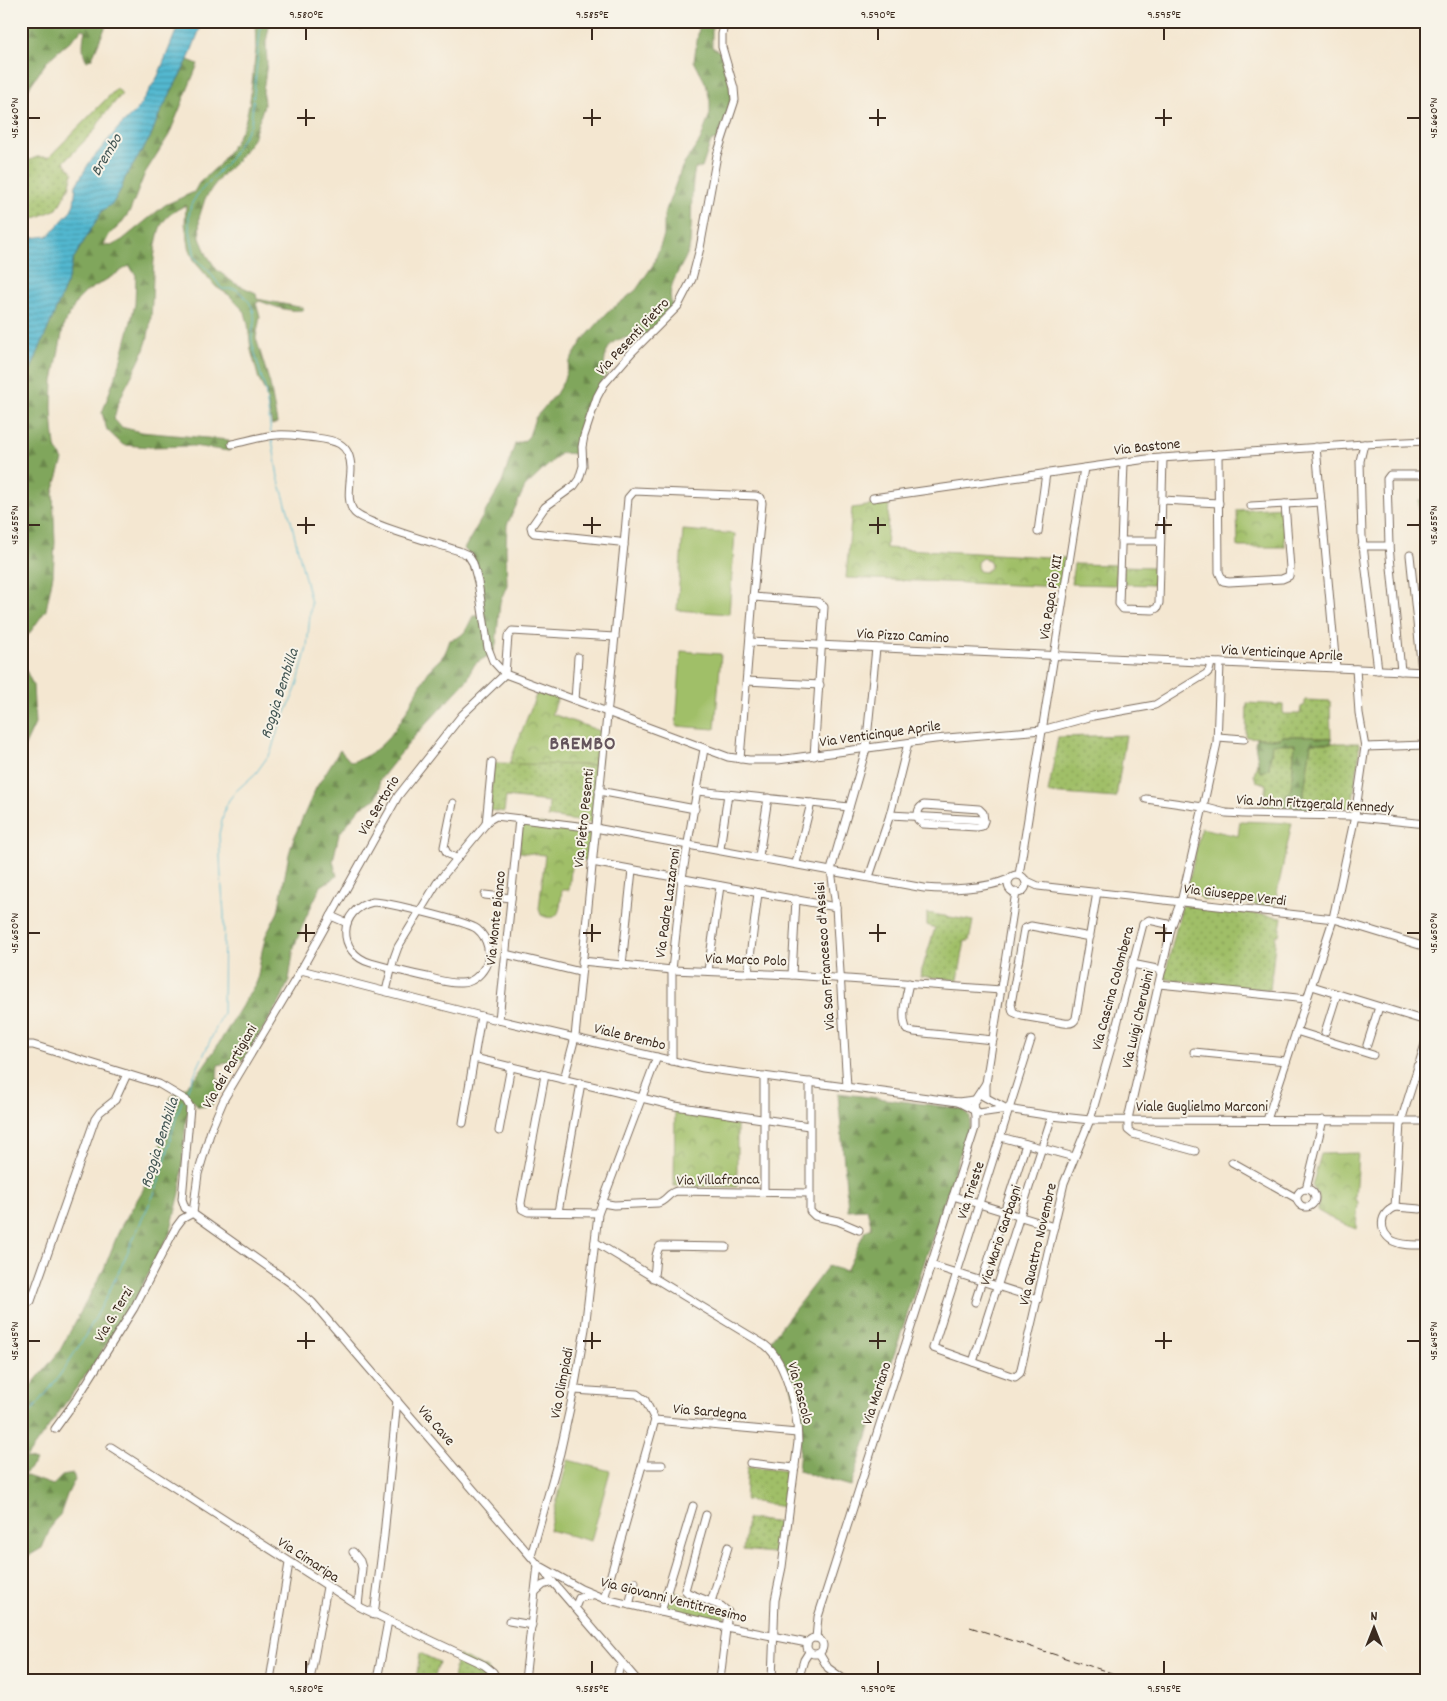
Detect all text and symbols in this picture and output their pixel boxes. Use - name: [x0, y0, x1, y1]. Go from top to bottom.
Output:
- text: 9.580°E: [289, 7, 323, 24]
- text: 9.585°E: [576, 7, 609, 24]
- text: 9.590°E: [861, 7, 896, 24]
- text: 9.595°E: [1147, 7, 1181, 24]
- text: 45.660°N: [7, 98, 24, 138]
- text: 45.660°N: [1426, 98, 1443, 138]
- water label: Brembo: [86, 129, 129, 181]
- street label: Via Pesenti Pietro: [592, 293, 676, 381]
- street label: Via Bastone: [1113, 434, 1182, 462]
- text: 45.655°N: [7, 505, 24, 545]
- text: 45.655°N: [1426, 505, 1443, 545]
- street label: Via Papa Pio XII: [1034, 553, 1070, 641]
- street label: Via Pizzo Camino: [856, 624, 950, 650]
- street label: Via Venticinque Aprile: [1220, 640, 1344, 668]
- water label: Roggia Bembilla: [255, 644, 306, 742]
- street label: Via Venticinque Aprile: [818, 716, 943, 754]
- district label: BREMBO: [550, 731, 616, 759]
- street label: Via Pietro Pesenti: [569, 767, 601, 869]
- street label: Via Sertorio: [353, 772, 406, 840]
- street label: Via John Fitzgerald Kennedy: [1236, 790, 1395, 820]
- street label: Via Padre Lazzaroni: [650, 847, 688, 959]
- street label: Via Monte Bianco: [481, 870, 513, 967]
- street label: Via Giuseppe Verdi: [1182, 879, 1288, 913]
- street label: Via San Francesco d'Assisi: [810, 881, 842, 1031]
- text: 45.650°N: [7, 913, 24, 953]
- text: 45.650°N: [1426, 913, 1443, 953]
- street label: Via Cascina Colombera: [1087, 923, 1141, 1053]
- street label: Via Marco Polo: [705, 949, 787, 973]
- street label: Via Luigi Cherubini: [1117, 968, 1161, 1071]
- street label: Viale Brembo: [591, 1018, 668, 1058]
- street label: Via dei Partigiani: [198, 1021, 264, 1113]
- water label: Roggia Bembilla: [135, 1093, 186, 1191]
- street label: Viale Guglielmo Marconi: [1136, 1097, 1268, 1119]
- street label: Via Trieste: [952, 1158, 992, 1222]
- street label: Via Villafranca: [677, 1169, 760, 1193]
- street label: Via Quattro Novembre: [1014, 1181, 1064, 1308]
- street label: Via Mario Garbagni: [975, 1182, 1029, 1289]
- street label: Via G. Terzi: [90, 1283, 140, 1347]
- text: 45.645°N: [7, 1322, 24, 1360]
- text: 45.645°N: [1426, 1322, 1443, 1360]
- street label: Via Olimpiadi: [545, 1346, 581, 1421]
- street label: Via Mariano: [857, 1359, 899, 1428]
- street label: Via Pascolo: [780, 1360, 818, 1427]
- street label: Via Sardegna: [672, 1399, 749, 1427]
- street label: Via Cave: [412, 1401, 460, 1452]
- street label: Via Cimaripa: [272, 1532, 344, 1590]
- street label: Via Giovanni Ventitreesimo: [598, 1572, 749, 1630]
- north arrow: [1350, 1604, 1400, 1654]
- text: N: [1371, 1607, 1378, 1627]
- text: 9.580°E: [289, 1681, 323, 1698]
- text: 9.585°E: [576, 1681, 609, 1698]
- text: 9.590°E: [861, 1681, 896, 1698]
- text: 9.595°E: [1147, 1681, 1181, 1698]

